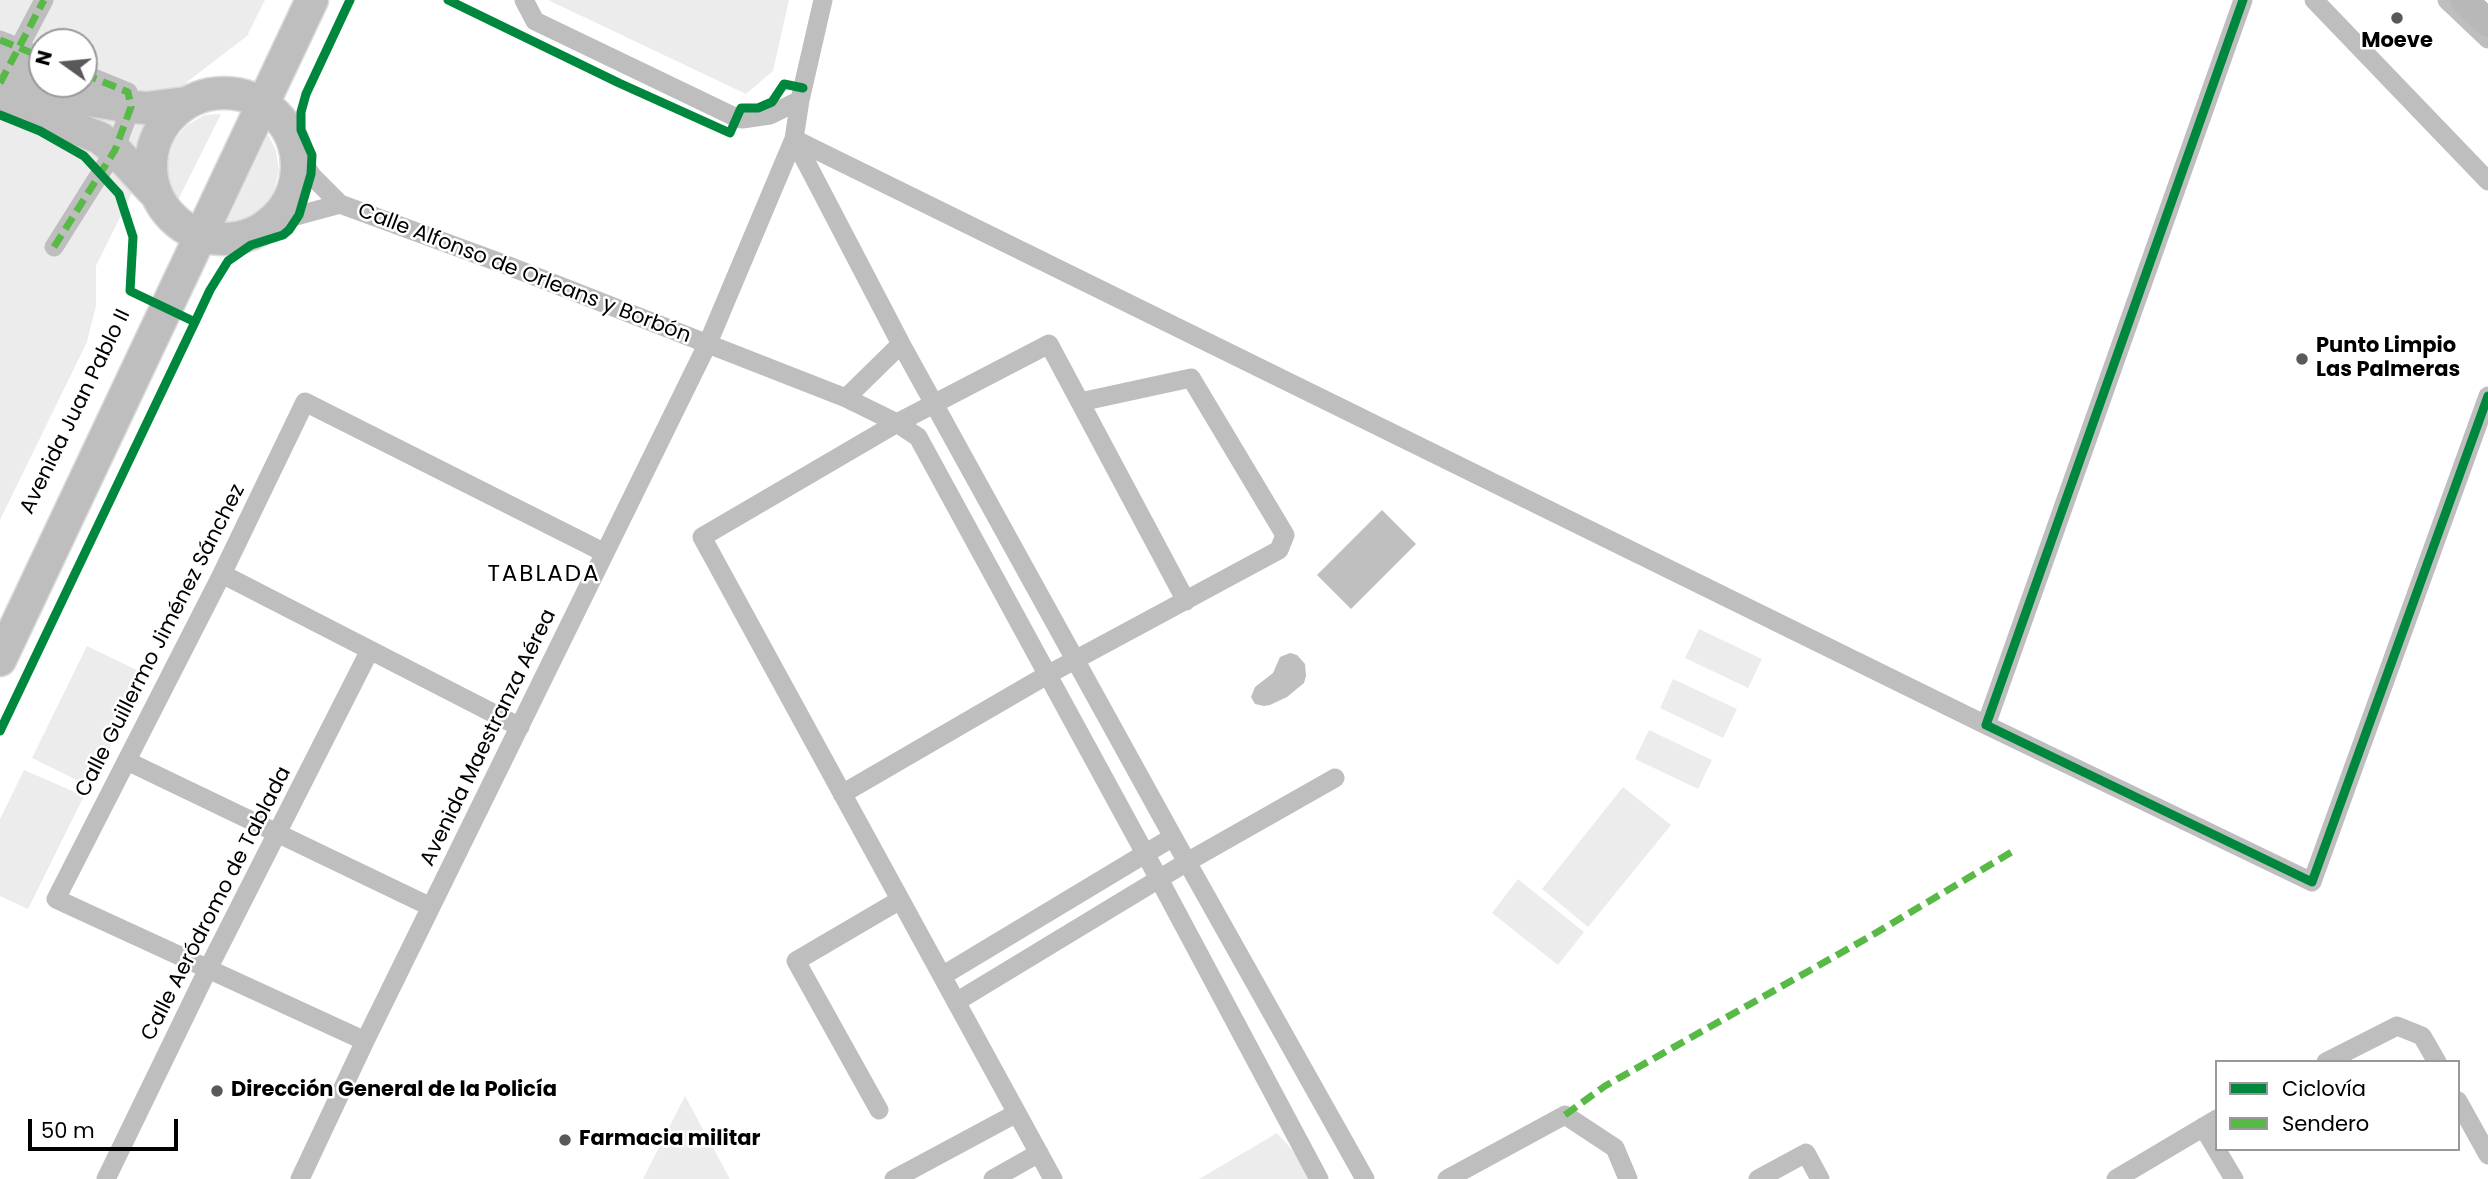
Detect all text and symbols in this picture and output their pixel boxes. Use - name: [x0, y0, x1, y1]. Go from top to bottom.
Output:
- marker: Moeve: [2389, 10, 2405, 26]
- north arrow: [28, 28, 98, 98]
- place label: Moeve: [2361, 29, 2433, 55]
- text: N: [29, 48, 59, 68]
- street label: Calle Alfonso de Orleans y Borbón: [354, 199, 694, 349]
- street label: Avenida Juan Pablo II: [15, 306, 137, 518]
- place label: Punto Limpio Las Palmeras: [2316, 334, 2460, 384]
- marker: Punto Limpio Las Palmeras: [2294, 351, 2310, 367]
- street label: Calle Guillermo Jiménez Sánchez: [71, 480, 251, 802]
- district label: TABLADA: [488, 561, 600, 589]
- street label: Avenida Maestranza Aérea: [416, 606, 562, 870]
- street label: Calle Aeródromo de Tablada: [137, 763, 297, 1045]
- legend: [2215, 1060, 2460, 1151]
- text: Ciclovía: [2282, 1074, 2366, 1103]
- place label: Dirección General de la Policía: [231, 1078, 557, 1104]
- marker: Dirección General de la Policía: [209, 1083, 225, 1099]
- scale bar: [32, 1106, 182, 1150]
- text: Sendero: [2282, 1109, 2369, 1138]
- text: 50 m: [41, 1116, 95, 1145]
- place label: Farmacia militar: [579, 1127, 760, 1153]
- marker: Farmacia militar: [557, 1132, 573, 1148]

